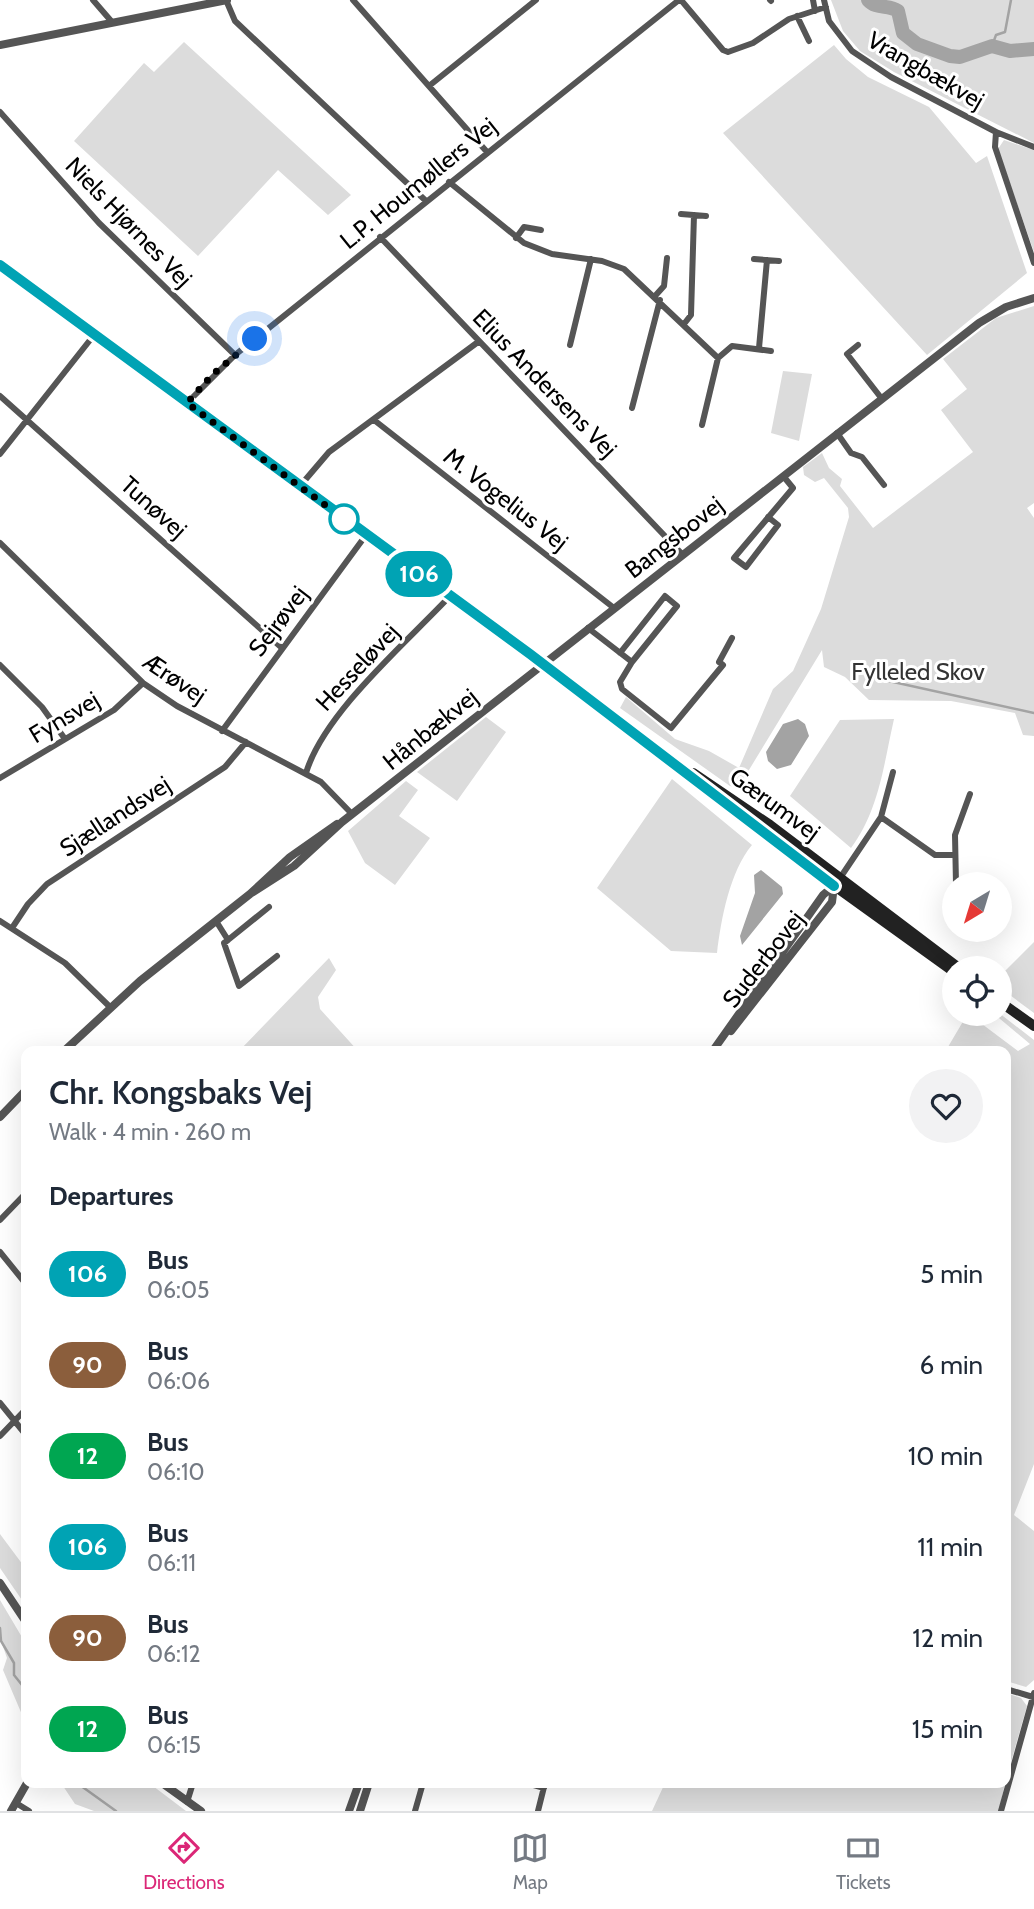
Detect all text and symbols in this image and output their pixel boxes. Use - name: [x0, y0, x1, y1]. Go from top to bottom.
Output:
- street label: Vrangbækvej: [863, 25, 989, 115]
- street label: L.P. Houmøllers Vej: [334, 111, 502, 255]
- street label: Niels Hjørnes Vej: [60, 151, 198, 293]
- street label: Elius Andersens Vej: [467, 303, 623, 463]
- your location: [237, 321, 272, 356]
- street label: M. Vogelius Vej: [438, 441, 574, 557]
- street label: Tunøvej: [115, 470, 193, 544]
- street label: Bangsbovej: [619, 490, 729, 584]
- unlabelled marker: [329, 504, 359, 534]
- line badge: 106: [379, 551, 459, 597]
- text: 106: [399, 559, 439, 588]
- street label: Sejrøvej: [242, 580, 314, 662]
- street label: Hesseløvej: [309, 617, 405, 717]
- street label: Ærøvej: [137, 646, 212, 710]
- park label: Fylleled Skov: [851, 657, 985, 686]
- street label: Hånbækvej: [377, 682, 483, 776]
- street label: Fynsvej: [24, 685, 104, 749]
- street label: Gærumvej: [724, 761, 826, 847]
- street label: Sjællandsvej: [54, 769, 176, 863]
- north arrow: [942, 872, 1012, 942]
- map controls: [942, 872, 1012, 1026]
- street label: Suderbovej: [716, 905, 810, 1013]
- button: locate: [942, 956, 1012, 1026]
- button: heart: [909, 1069, 983, 1143]
- text: Chr. Kongsbaks Vej: [49, 1072, 312, 1112]
- text: Walk · 4 min · 260 m: [49, 1118, 251, 1146]
- text: Departures: [49, 1180, 173, 1212]
- text: Bus: [147, 1244, 188, 1276]
- text: 5 min: [920, 1258, 983, 1290]
- text: 106: [68, 1259, 107, 1288]
- text: 06:05: [147, 1276, 209, 1304]
- text: Bus: [147, 1335, 188, 1367]
- text: 6 min: [920, 1349, 983, 1381]
- text: 90: [72, 1350, 103, 1379]
- text: 06:06: [147, 1367, 210, 1395]
- text: Bus: [147, 1426, 188, 1458]
- text: 10 min: [908, 1440, 983, 1472]
- text: 12: [77, 1441, 98, 1470]
- text: 06:10: [147, 1458, 204, 1486]
- text: Bus: [147, 1517, 188, 1549]
- text: 11 min: [917, 1531, 983, 1563]
- text: 106: [68, 1532, 107, 1561]
- text: 06:11: [147, 1549, 196, 1577]
- text: Bus: [147, 1608, 188, 1640]
- text: 12 min: [912, 1622, 983, 1654]
- text: 90: [72, 1623, 103, 1652]
- text: 06:12: [147, 1640, 200, 1668]
- text: Bus: [147, 1699, 188, 1731]
- text: 15 min: [912, 1713, 983, 1745]
- text: 12: [77, 1714, 98, 1743]
- text: 06:15: [147, 1731, 201, 1759]
- tab: Directions: [143, 1829, 225, 1894]
- tab: Map: [511, 1829, 549, 1894]
- tab: Tickets: [836, 1829, 891, 1894]

